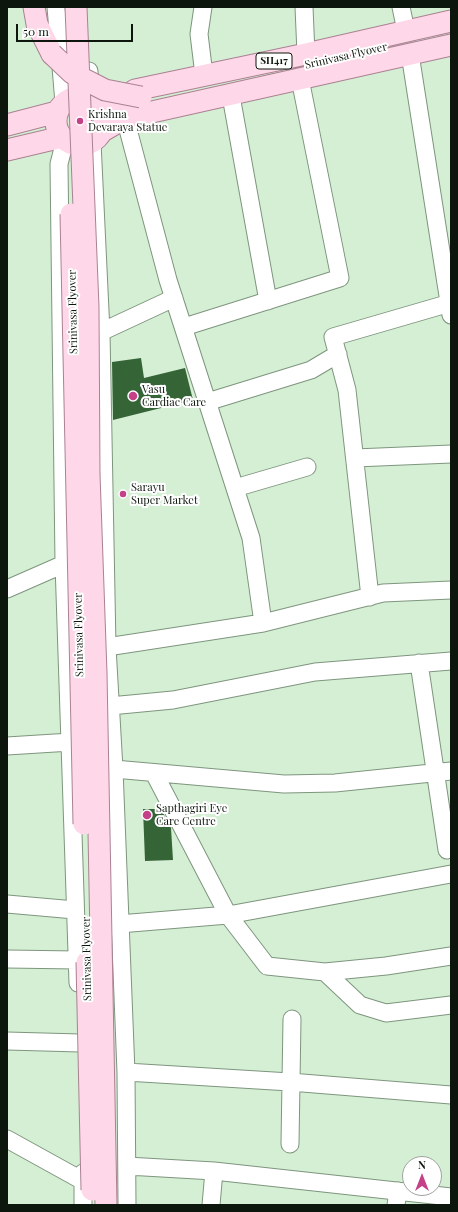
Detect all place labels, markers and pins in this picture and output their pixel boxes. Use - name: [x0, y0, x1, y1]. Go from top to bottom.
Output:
- place label: Krishna Devaraya Statue: [88, 108, 167, 134]
- marker: Krishna Devaraya Statue: [75, 116, 85, 126]
- place label: Vasu Cardiac Care: [142, 383, 206, 409]
- marker: Vasu Cardiac Care: [127, 390, 139, 402]
- place label: Sarayu Super Market: [131, 481, 198, 507]
- marker: Sarayu Super Market: [118, 489, 128, 499]
- place label: Sapthagiri Eye Care Centre: [156, 802, 227, 828]
- marker: Sapthagiri Eye Care Centre: [141, 809, 153, 821]

